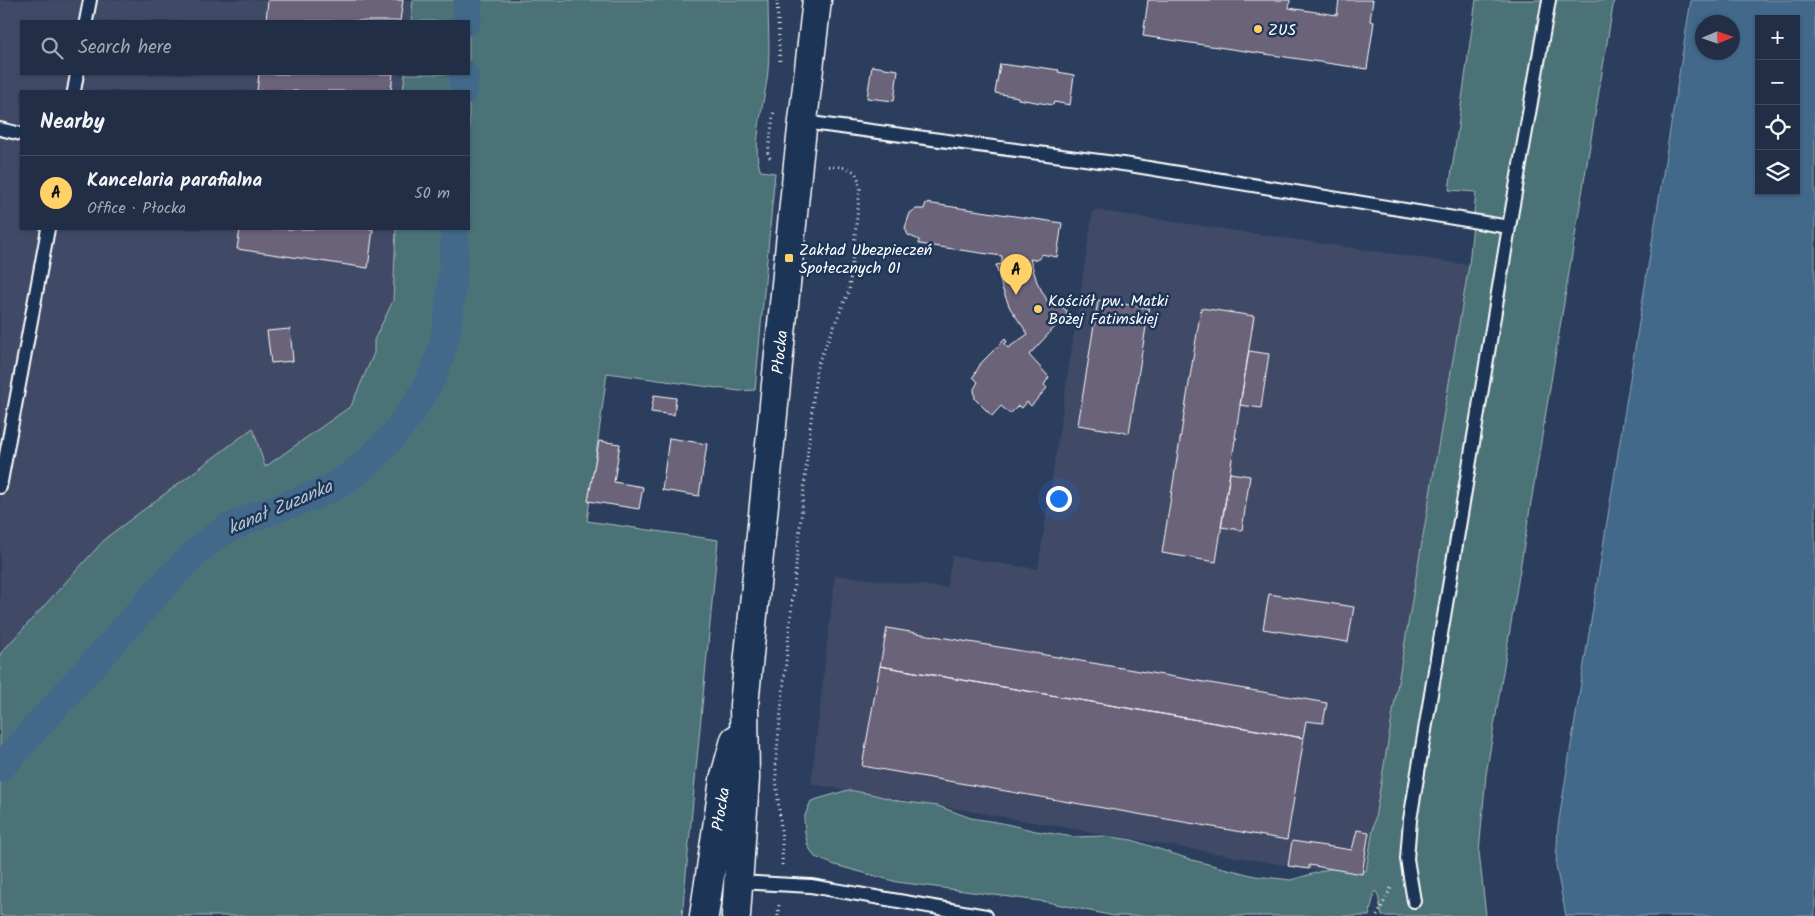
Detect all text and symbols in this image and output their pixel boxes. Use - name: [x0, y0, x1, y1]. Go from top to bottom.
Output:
- north arrow: [1695, 15, 1740, 60]
- map controls: [1755, 15, 1800, 195]
- button: +: [1755, 15, 1800, 60]
- place label: ZUS: [1268, 18, 1296, 43]
- search box: [20, 20, 470, 75]
- marker: ZUS: [1252, 23, 1264, 35]
- text: Search here: [78, 33, 172, 63]
- icon: search: [38, 34, 66, 62]
- button: −: [1755, 60, 1800, 105]
- button: locate: [1755, 105, 1800, 150]
- text: Nearby: [40, 106, 105, 139]
- button: layers: [1755, 150, 1800, 195]
- text: Kancelaria parafialna: [87, 166, 262, 196]
- text: A: [51, 181, 61, 206]
- text: 50 m: [414, 181, 450, 206]
- text: Office · Płocka: [87, 196, 186, 221]
- place label: Zakład Ubezpieczeń Społecznych 01: [799, 238, 932, 281]
- marker: Zakład Ubezpieczeń Społecznych 01: [783, 252, 795, 264]
- pin: A: [1000, 254, 1032, 295]
- place label: Kościół pw. Matki Bożej Fatimskiej: [1048, 289, 1169, 332]
- marker: Kościół pw. Matki Bożej Fatimskiej: [1032, 303, 1044, 315]
- street label: Płocka: [766, 329, 795, 375]
- water label: kanał Zuzanka: [224, 473, 339, 543]
- your location: [1046, 486, 1072, 512]
- street label: Płocka: [706, 786, 737, 833]

